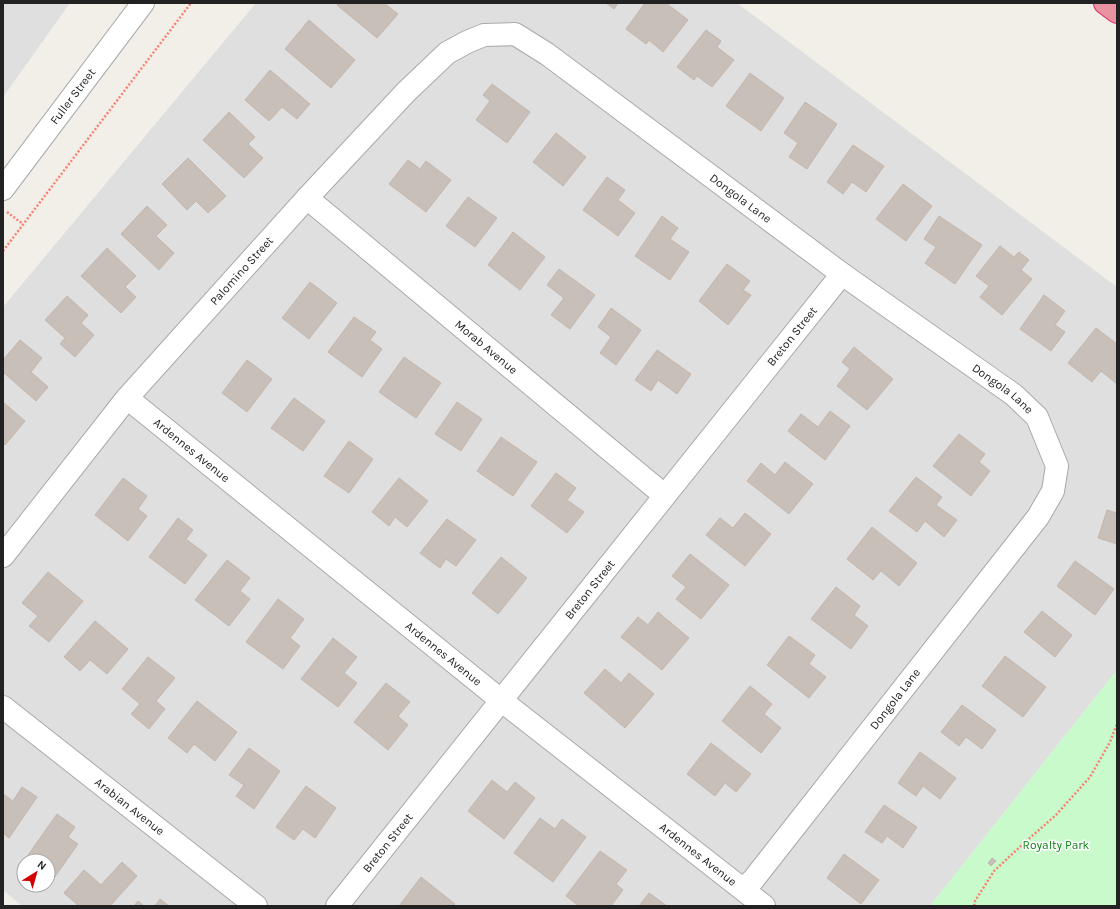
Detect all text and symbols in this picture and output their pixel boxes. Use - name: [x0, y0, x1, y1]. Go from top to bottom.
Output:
- street label: Fuller Street: [47, 65, 99, 127]
- street label: Dongola Lane: [707, 171, 774, 226]
- street label: Palomino Street: [207, 233, 276, 308]
- street label: Breton Street: [764, 303, 820, 369]
- street label: Morab Avenue: [452, 317, 520, 377]
- street label: Dongola Lane: [969, 361, 1036, 417]
- street label: Ardennes Avenue: [151, 415, 232, 485]
- street label: Breton Street: [562, 557, 618, 622]
- street label: Ardennes Avenue: [403, 619, 485, 689]
- street label: Dongola Lane: [867, 666, 923, 732]
- street label: Arabian Avenue: [92, 775, 167, 838]
- street label: Breton Street: [360, 810, 416, 875]
- street label: Ardennes Avenue: [657, 820, 739, 889]
- park label: Royalty Park: [1023, 838, 1090, 852]
- north arrow: [16, 853, 56, 893]
- text: N: [35, 858, 49, 873]

